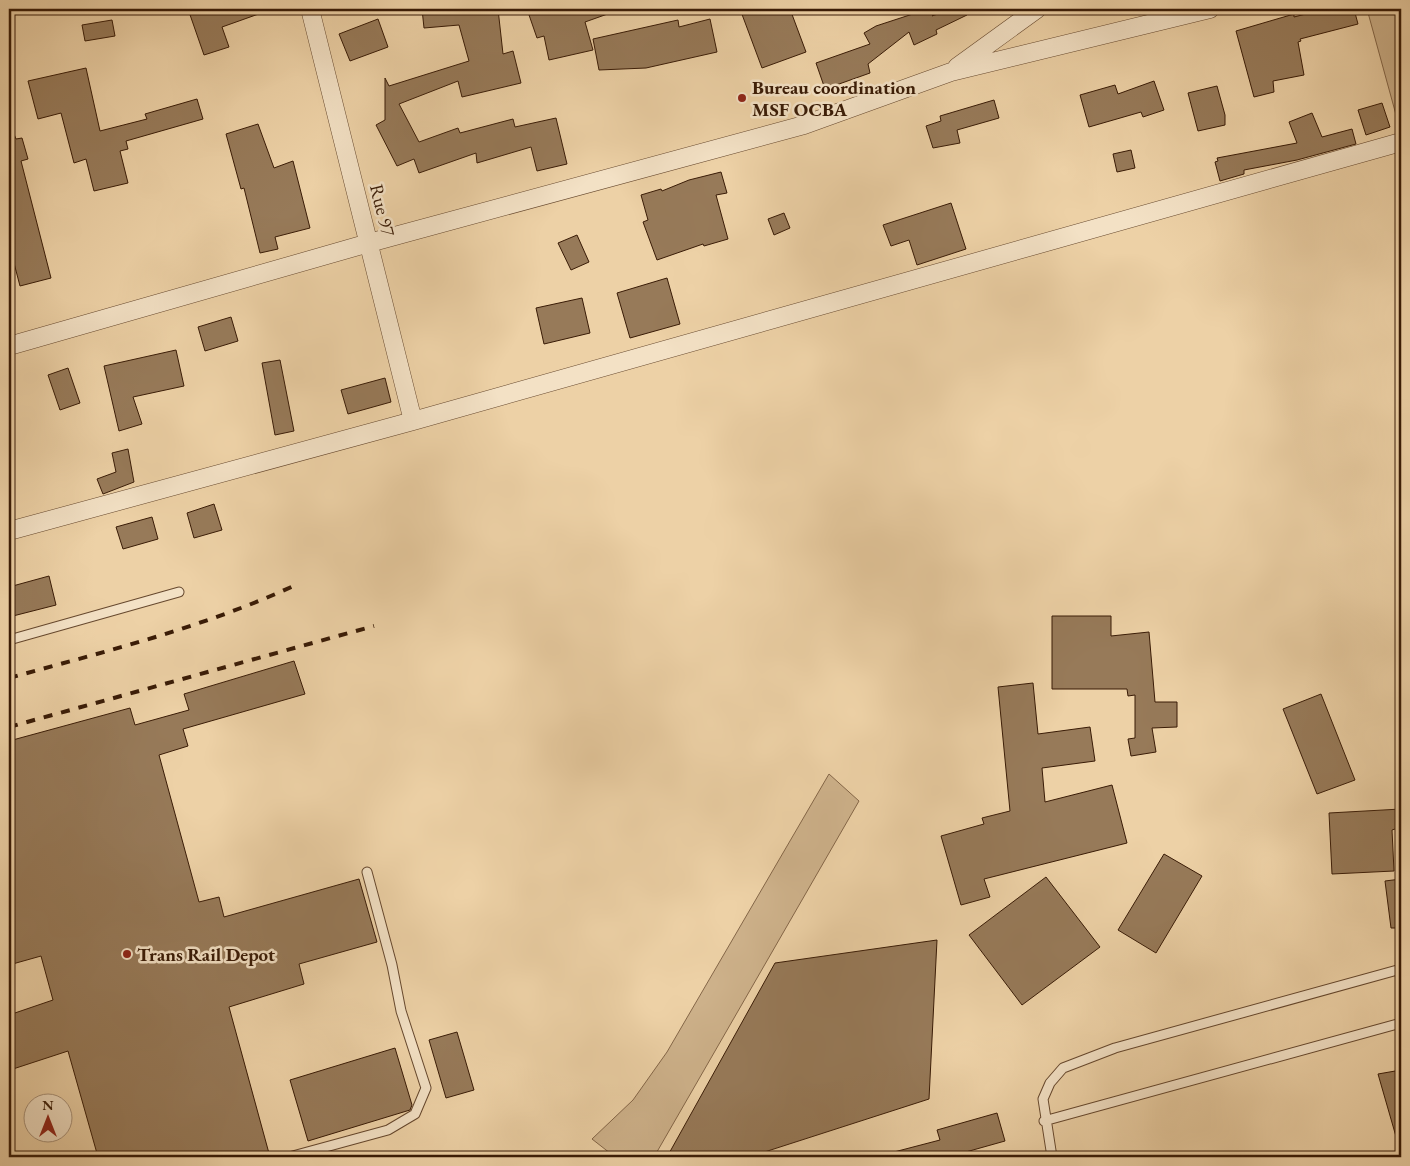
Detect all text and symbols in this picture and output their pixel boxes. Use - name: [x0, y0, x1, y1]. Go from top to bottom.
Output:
- place label: Bureau coordination MSF OCBA: [752, 75, 916, 122]
- marker: Bureau coordination MSF OCBA: [736, 92, 748, 104]
- street label: Rue 97: [364, 181, 401, 240]
- place label: Trans Rail Depot: [137, 942, 275, 967]
- marker: Trans Rail Depot: [121, 948, 133, 960]
- north arrow: [22, 1094, 72, 1144]
- text: N: [42, 1096, 54, 1114]

